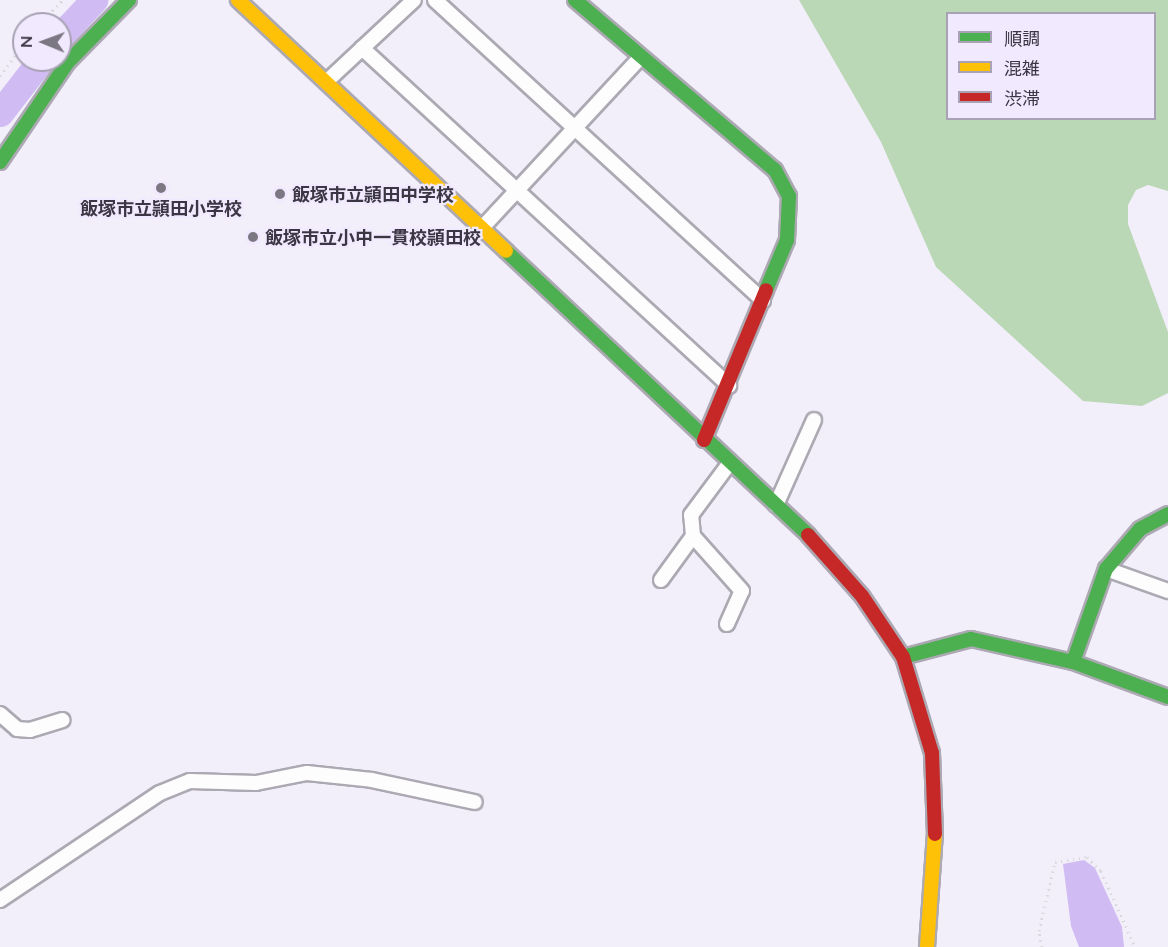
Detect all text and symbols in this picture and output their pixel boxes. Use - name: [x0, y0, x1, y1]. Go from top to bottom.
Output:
- north arrow: [12, 12, 72, 72]
- legend: [946, 12, 1156, 120]
- text: 順調: [1004, 27, 1040, 49]
- text: N: [16, 35, 35, 48]
- text: 混雑: [1004, 57, 1040, 79]
- text: 渋滞: [1004, 87, 1040, 109]
- marker: 飯塚市立頴田小学校: [154, 181, 168, 195]
- place label: 飯塚市立頴田中学校: [292, 183, 454, 205]
- marker: 飯塚市立頴田中学校: [273, 187, 287, 201]
- place label: 飯塚市立頴田小学校: [80, 197, 242, 219]
- place label: 飯塚市立小中一貫校頴田校: [265, 226, 481, 248]
- marker: 飯塚市立小中一貫校頴田校: [246, 230, 260, 244]

